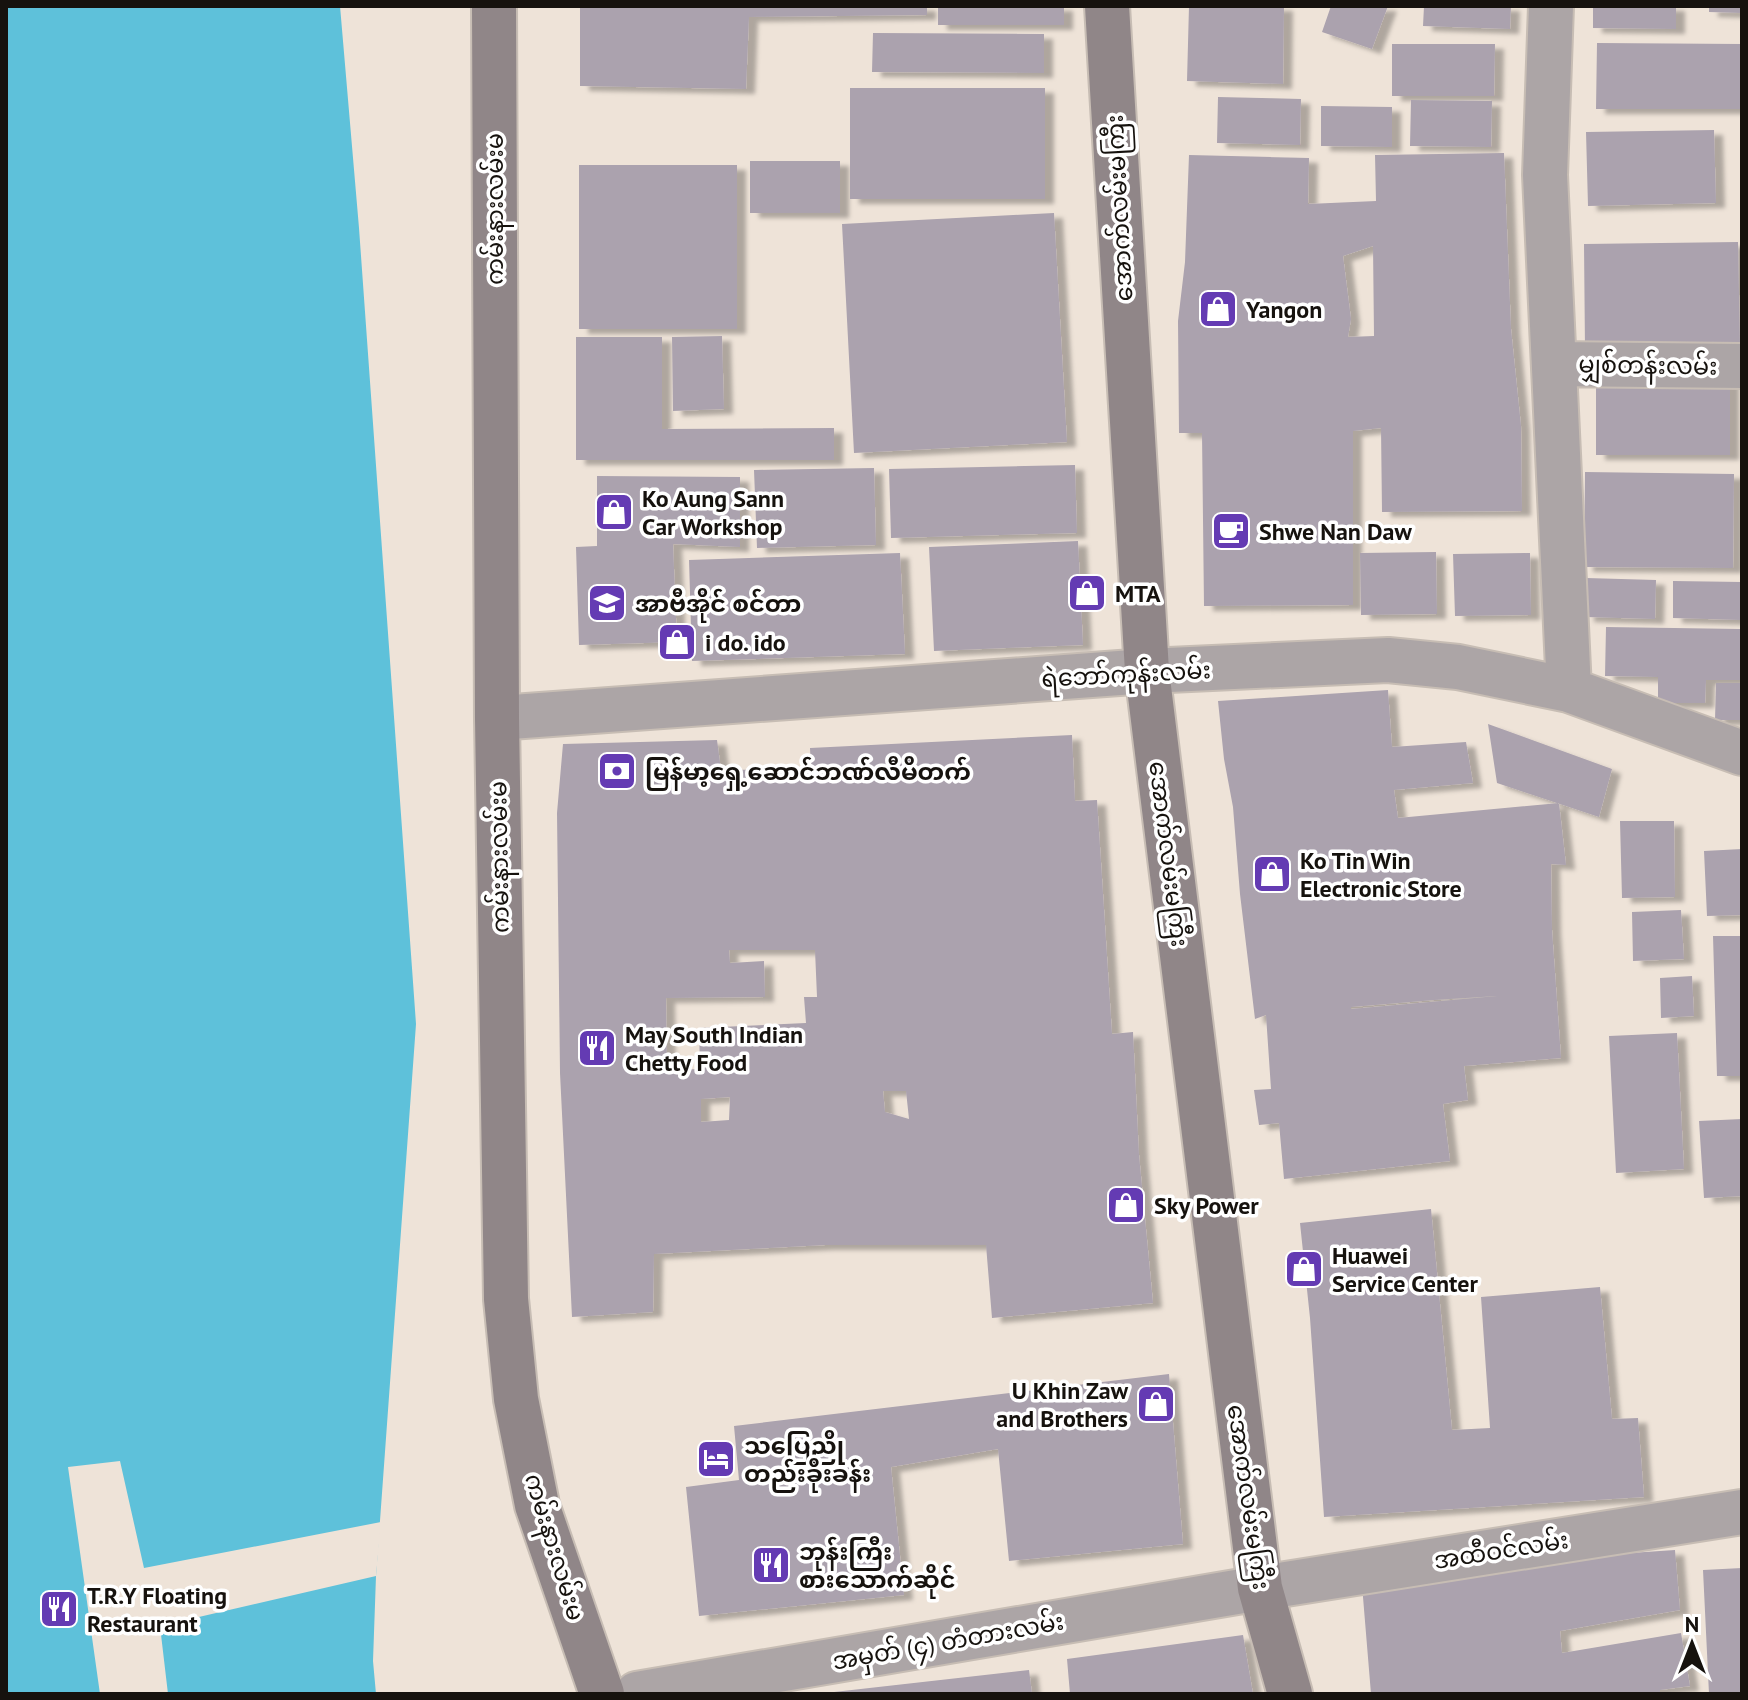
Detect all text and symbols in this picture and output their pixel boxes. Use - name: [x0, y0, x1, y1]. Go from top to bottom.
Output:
- street label: အောက်လမ်းမကြီး: [1099, 114, 1143, 302]
- street label: ကမ်းနားလမ်းမ: [479, 133, 514, 285]
- shop icon: Yangon: [1197, 288, 1239, 330]
- place label: Yangon: [1245, 294, 1322, 325]
- street label: မျှစ်တန်းလမ်း: [1578, 348, 1718, 386]
- place label: Ko Aung Sann Car Workshop: [642, 483, 784, 542]
- shop icon: Ko Aung Sann Car Workshop: [593, 491, 635, 533]
- cafe icon: Shwe Nan Daw: [1210, 510, 1252, 552]
- place label: Shwe Nan Daw: [1259, 516, 1412, 547]
- shop icon: MTA: [1066, 572, 1108, 614]
- place label: MTA: [1115, 578, 1161, 609]
- school or university icon: အာဗီအိုင် စင်တာ: [586, 582, 628, 624]
- place label: အာဗီအိုင် စင်တာ: [635, 588, 801, 623]
- shop icon: i do. ido: [656, 621, 698, 663]
- place label: i do. ido: [705, 627, 786, 658]
- street label: ရဲဘော်ကုန်းလမ်း: [1040, 654, 1212, 698]
- bank icon: မြန်မာ့ရှေ့ဆောင်ဘဏ်လီမိတက်: [596, 750, 638, 792]
- place label: မြန်မာ့ရှေ့ဆောင်ဘဏ်လီမိတက်: [645, 756, 971, 791]
- street label: အောက်လမ်းမကြီး: [1138, 759, 1196, 949]
- street label: ကမ်းနားလမ်းမ: [482, 781, 520, 933]
- place label: Ko Tin Win Electronic Store: [1300, 845, 1462, 904]
- shop icon: Ko Tin Win Electronic Store: [1251, 853, 1293, 895]
- place label: May South Indian Chetty Food: [625, 1019, 803, 1078]
- restaurant icon: May South Indian Chetty Food: [576, 1027, 618, 1069]
- shop icon: Sky Power: [1105, 1184, 1147, 1226]
- place label: Sky Power: [1154, 1190, 1259, 1221]
- place label: Huawei Service Center: [1332, 1240, 1478, 1299]
- shop icon: Huawei Service Center: [1283, 1248, 1325, 1290]
- place label: U Khin Zaw and Brothers: [996, 1375, 1129, 1434]
- shop icon: U Khin Zaw and Brothers: [1135, 1383, 1177, 1425]
- street label: အောက်လမ်းမကြီး: [1217, 1402, 1277, 1592]
- place label: သပြေညို တည်းခိုးခန်း: [744, 1430, 871, 1493]
- hotel icon: သပြေညို တည်းခိုးခန်း: [695, 1438, 737, 1480]
- street label: ကမ်းနားလမ်းမ: [514, 1470, 592, 1625]
- street label: အထီဝင်လမ်း: [1431, 1524, 1571, 1576]
- place label: ဘုန်းကြီး စားသောက်ဆိုင်: [799, 1536, 956, 1599]
- restaurant icon: ဘုန်းကြီး စားသောက်ဆိုင်: [750, 1544, 792, 1586]
- place label: T.R.Y Floating Restaurant: [87, 1580, 227, 1639]
- restaurant icon: T.R.Y Floating Restaurant: [38, 1588, 80, 1630]
- north arrow: [1652, 1604, 1732, 1684]
- street label: အမှတ် (၄) တံတားလမ်း: [830, 1605, 1067, 1681]
- text: N: [1685, 1610, 1699, 1638]

